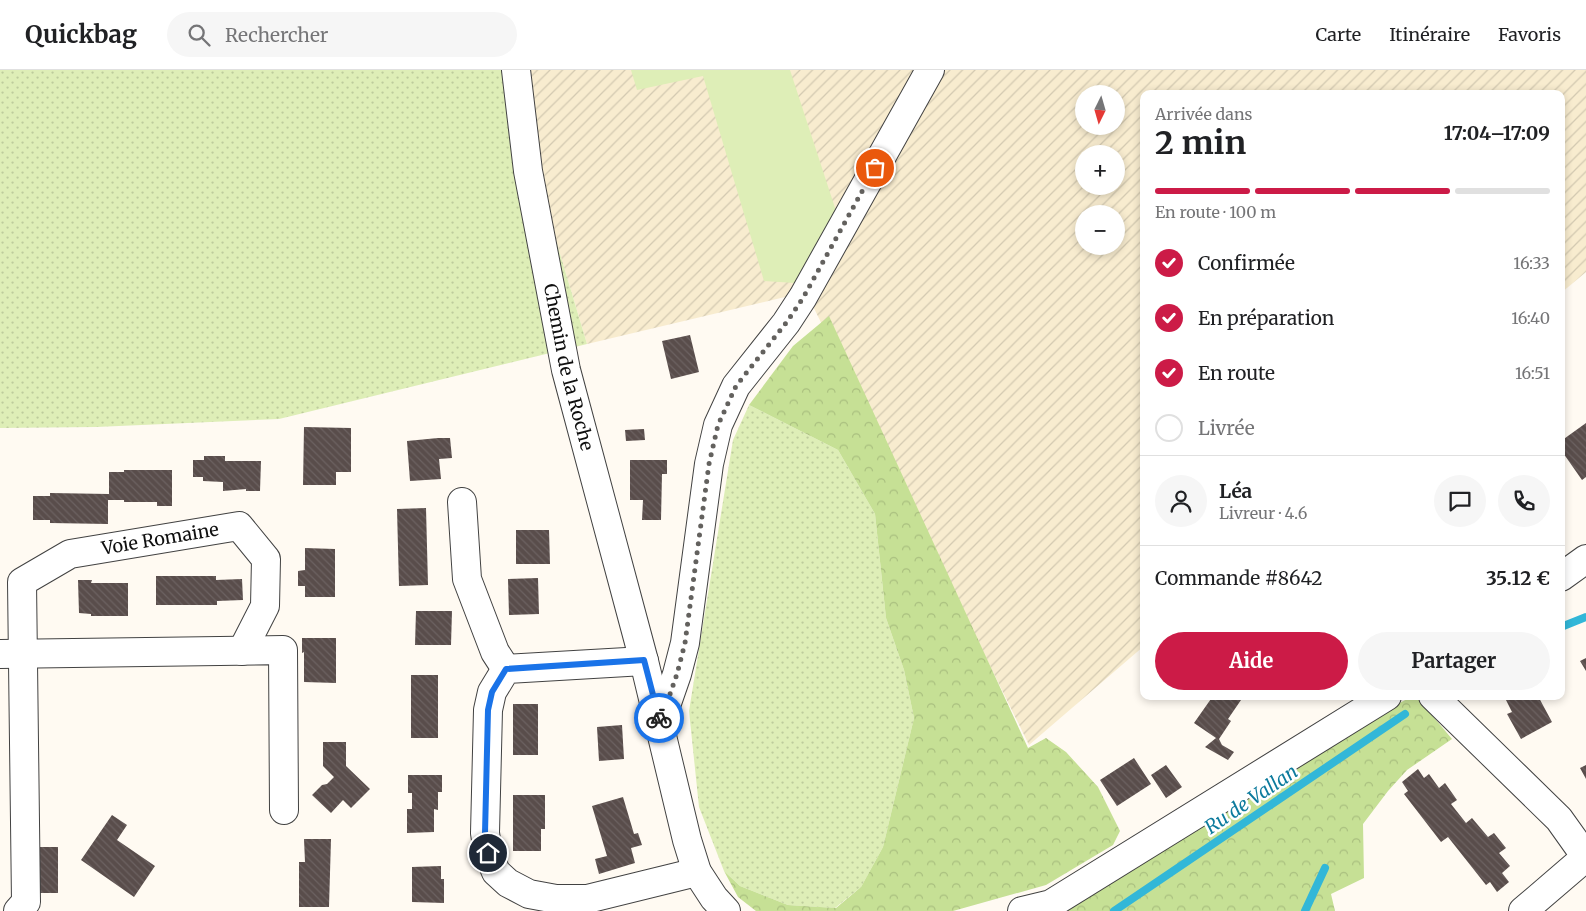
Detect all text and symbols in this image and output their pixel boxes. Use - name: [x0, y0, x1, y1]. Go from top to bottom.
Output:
- search box: [167, 12, 517, 57]
- text: Quickbag: [25, 19, 137, 50]
- icon: search: [185, 21, 213, 49]
- text: Rechercher: [225, 23, 328, 47]
- text: Carte: [1315, 23, 1361, 46]
- text: Itinéraire: [1389, 23, 1470, 46]
- text: Favoris: [1498, 23, 1561, 46]
- north arrow: [1075, 85, 1125, 135]
- map controls: [1075, 85, 1125, 255]
- text: Arrivée dans: [1155, 104, 1252, 124]
- text: 17:04–17:09: [1444, 121, 1550, 145]
- text: 2 min: [1155, 123, 1246, 163]
- button: +: [1075, 145, 1125, 195]
- pin: [854, 147, 896, 189]
- icon: bag: [861, 154, 889, 182]
- text: En route · 100 m: [1155, 202, 1276, 222]
- button: −: [1075, 205, 1125, 255]
- icon: check: [1155, 249, 1183, 277]
- text: Confirmée: [1198, 251, 1295, 275]
- text: 16:33: [1513, 253, 1550, 273]
- street label: Chemin de la Roche: [539, 282, 599, 453]
- icon: check: [1155, 304, 1183, 332]
- text: En préparation: [1198, 306, 1334, 330]
- text: 16:40: [1511, 308, 1550, 328]
- icon: check: [1155, 359, 1183, 387]
- text: En route: [1198, 361, 1275, 385]
- text: 16:51: [1515, 363, 1550, 383]
- text: Livrée: [1198, 416, 1255, 440]
- button: person: [1155, 475, 1207, 527]
- button: chat: [1434, 475, 1486, 527]
- button: phone: [1498, 475, 1550, 527]
- text: Léa: [1219, 479, 1252, 503]
- text: Livreur · 4.6: [1219, 503, 1307, 523]
- street label: Voie Romaine: [99, 518, 220, 560]
- text: Commande #8642: [1155, 566, 1323, 590]
- text: 35.12 €: [1486, 566, 1550, 590]
- button: Aide: [1155, 632, 1348, 690]
- button: Partager: [1358, 632, 1550, 690]
- courier: [634, 693, 684, 743]
- icon: bike: [645, 704, 673, 732]
- water label: Ru de Vallan: [1200, 759, 1302, 839]
- pin: [467, 832, 509, 874]
- icon: home: [474, 839, 502, 867]

